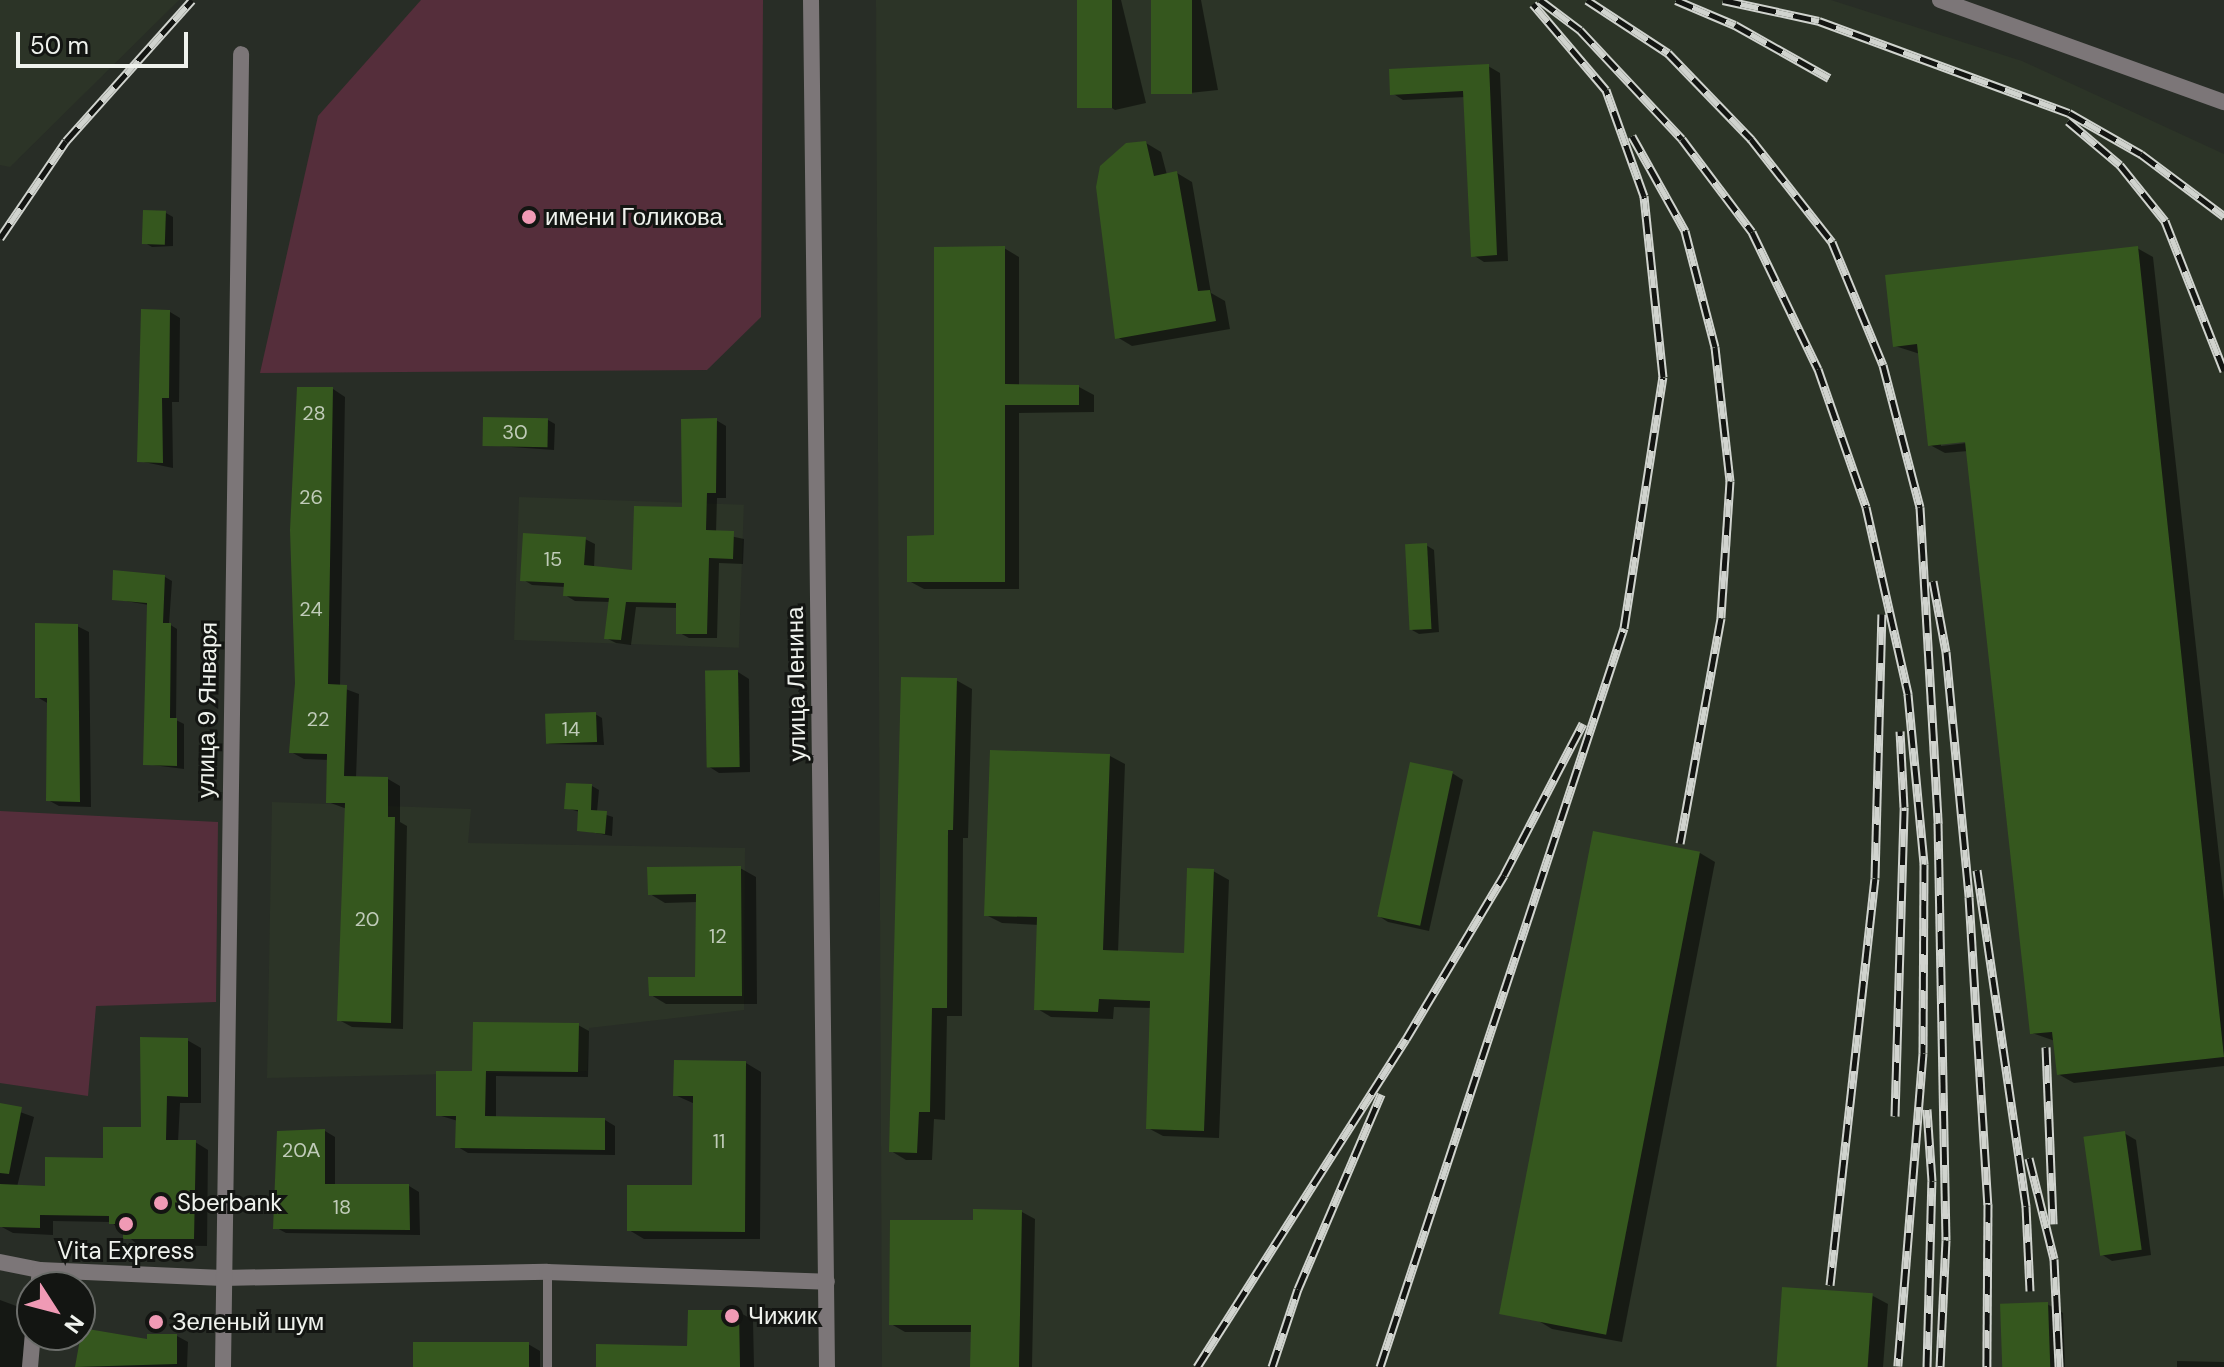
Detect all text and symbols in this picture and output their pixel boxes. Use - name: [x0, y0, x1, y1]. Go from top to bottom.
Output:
- scale bar: [20, 16, 192, 66]
- text: 50 m: [30, 30, 89, 61]
- place label: имени Голикова: [545, 203, 723, 231]
- marker: имени Голикова: [520, 208, 538, 226]
- house number: 28: [302, 401, 326, 425]
- house number: 30: [502, 420, 528, 444]
- house number: 26: [299, 485, 323, 509]
- house number: 15: [544, 547, 562, 571]
- house number: 24: [299, 597, 323, 621]
- street label: улица Ленина: [780, 606, 812, 762]
- street label: улица 9 Января: [191, 622, 223, 798]
- house number: 22: [306, 707, 330, 731]
- house number: 14: [562, 717, 580, 741]
- house number: 20: [355, 907, 379, 931]
- house number: 12: [709, 924, 727, 948]
- house number: 11: [713, 1129, 725, 1153]
- house number: 20А: [282, 1138, 320, 1162]
- place label: Sberbank: [177, 1189, 282, 1217]
- marker: Sberbank: [152, 1194, 170, 1212]
- house number: 18: [333, 1195, 351, 1219]
- marker: Vita Express: [117, 1215, 135, 1233]
- place label: Vita Express: [57, 1237, 195, 1265]
- north arrow: [16, 1271, 96, 1351]
- place label: Чижик: [748, 1302, 817, 1330]
- marker: Чижик: [723, 1307, 741, 1325]
- place label: Зеленый шум: [172, 1308, 324, 1336]
- text: N: [58, 1309, 91, 1339]
- marker: Зеленый шум: [147, 1313, 165, 1331]

